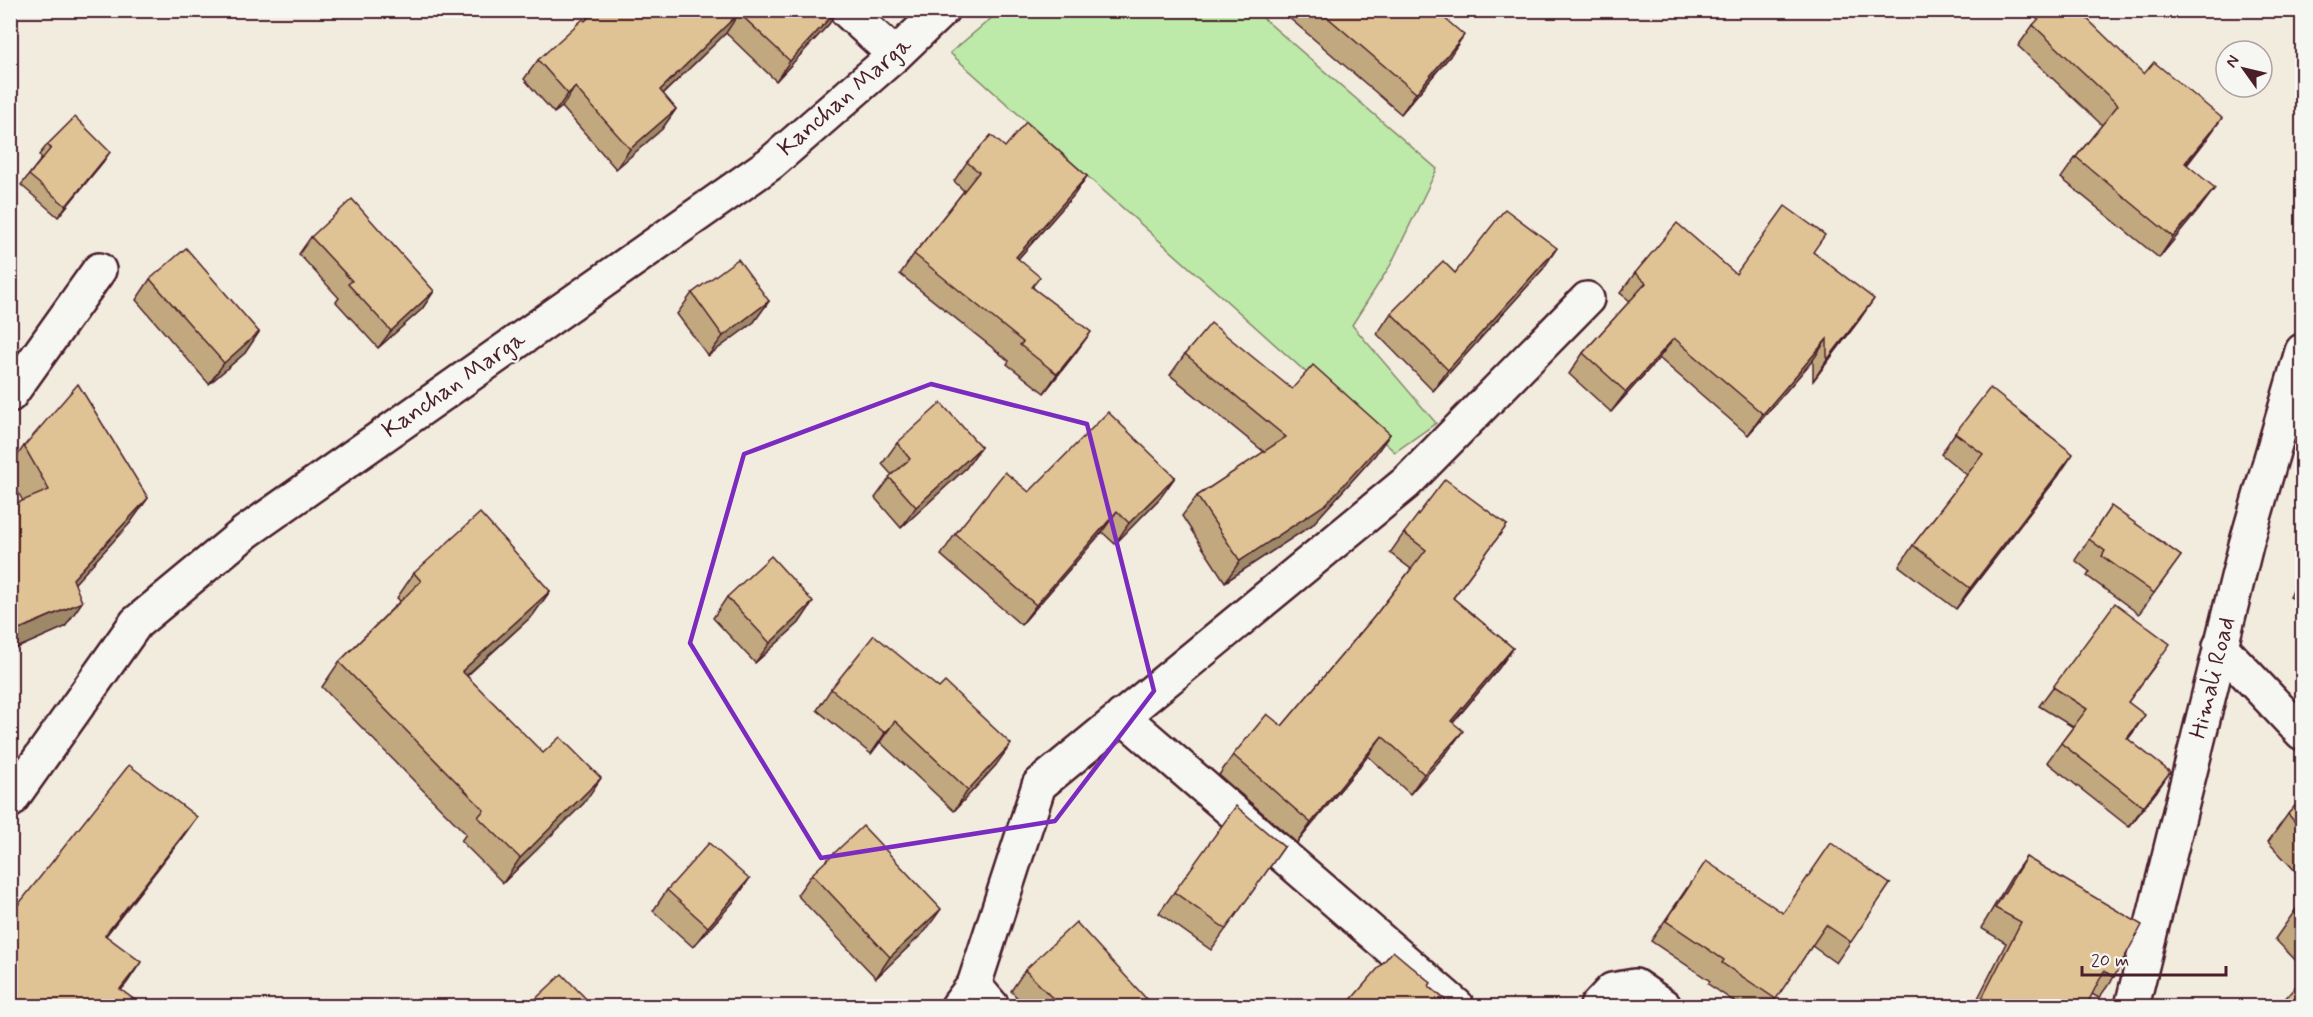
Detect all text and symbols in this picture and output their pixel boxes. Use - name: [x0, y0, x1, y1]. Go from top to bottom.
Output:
- street label: Kanchan Marga: [771, 30, 919, 164]
- north arrow: [2214, 39, 2274, 99]
- text: N: [2221, 51, 2244, 72]
- street label: Kanchan Marga: [376, 324, 532, 446]
- street label: Himali Road: [2183, 614, 2243, 742]
- scale bar: [2082, 939, 2226, 977]
- text: 20 m: [2091, 949, 2129, 973]

